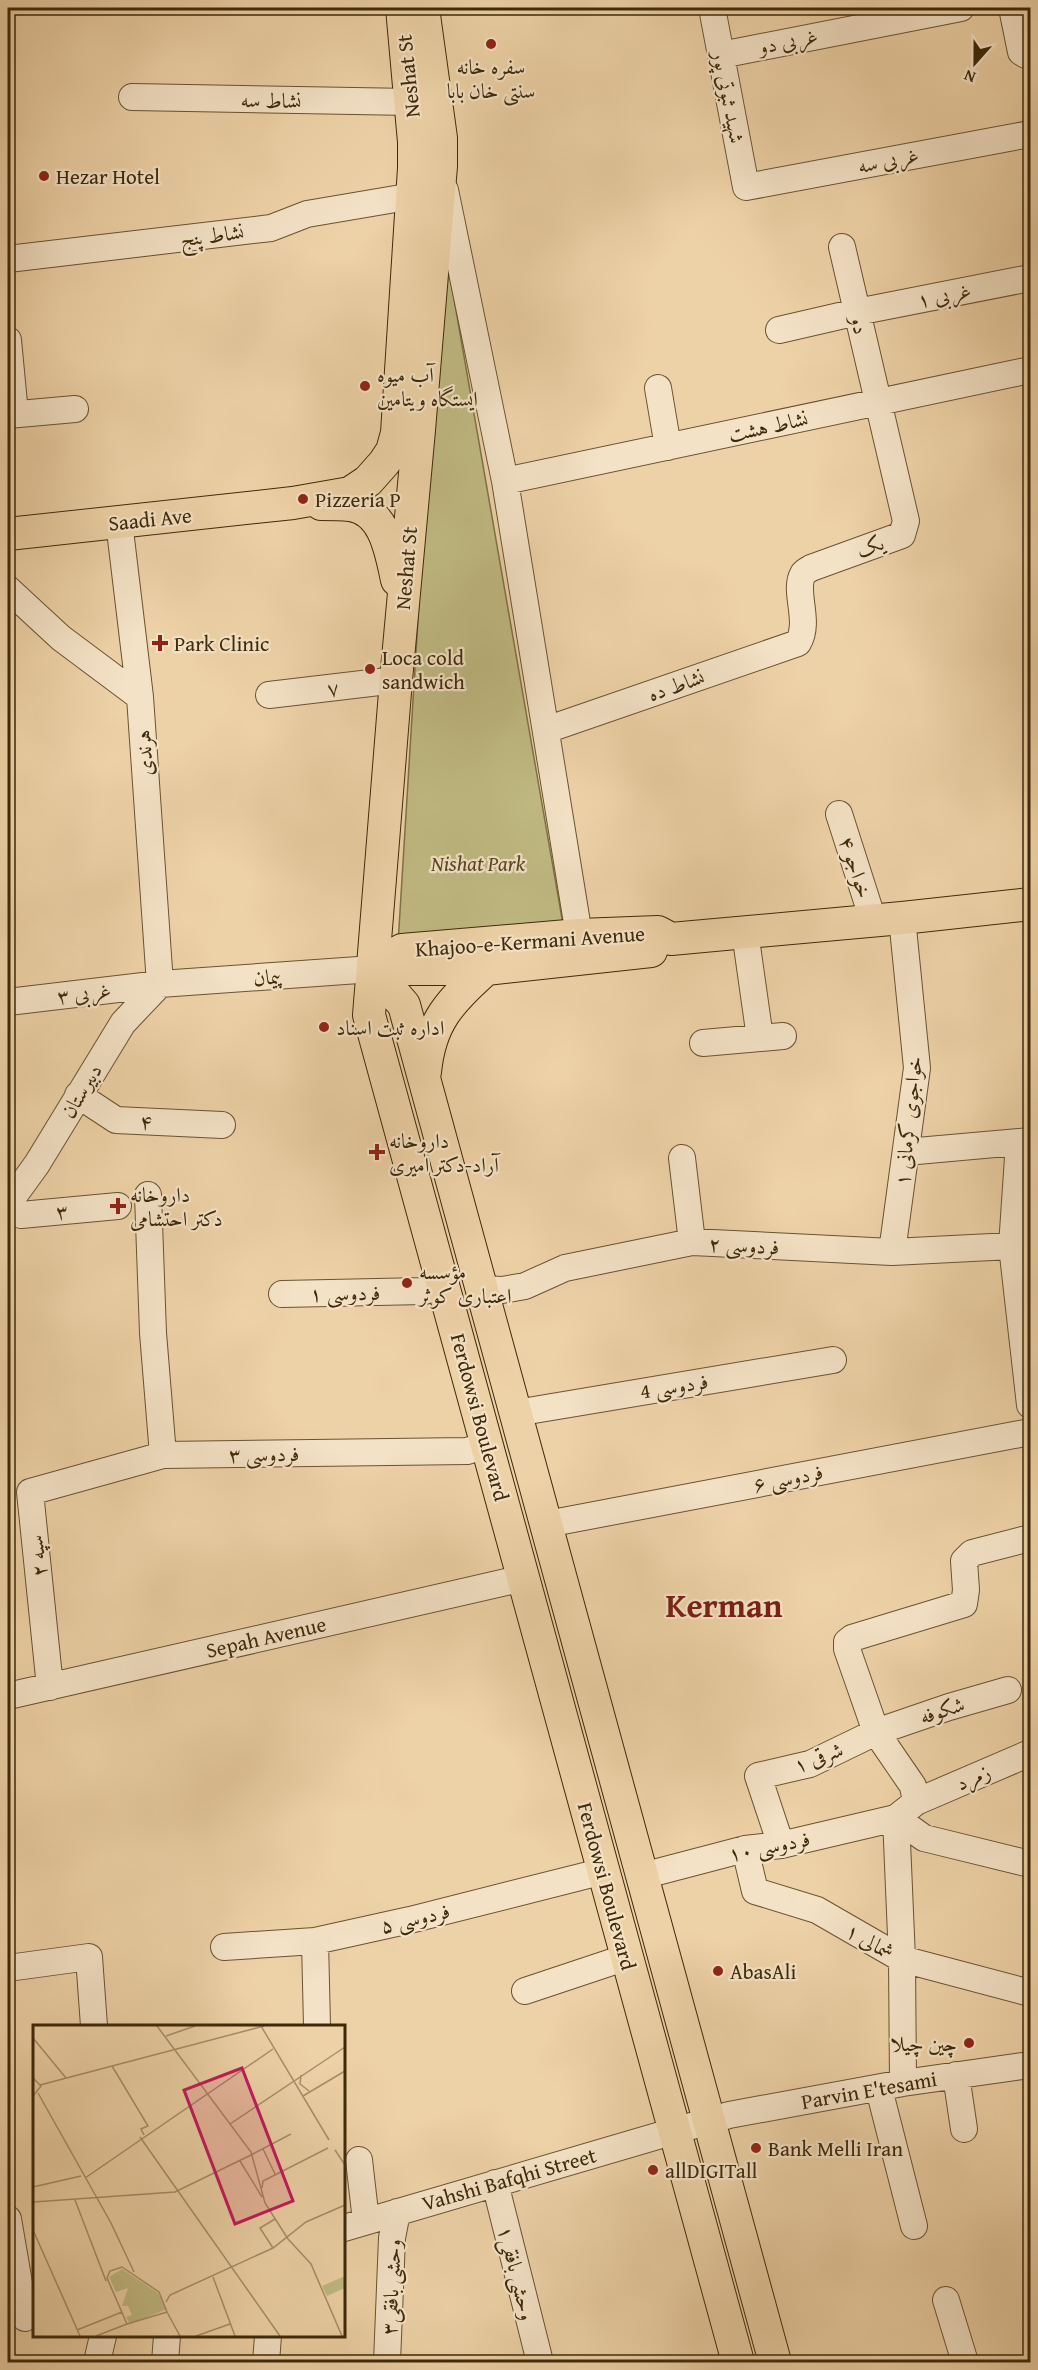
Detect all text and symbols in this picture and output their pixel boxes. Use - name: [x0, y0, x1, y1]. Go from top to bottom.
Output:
- street label: غربی دو: [754, 20, 820, 62]
- street label: Neshat St: [388, 32, 428, 119]
- north arrow: [945, 33, 1005, 93]
- marker: سفره خانه سنتی خان بابا: [484, 37, 498, 51]
- street label: شهید ثبوتی پور: [704, 46, 753, 146]
- place label: سفره خانه سنتی خان بابا: [447, 51, 535, 106]
- text: N: [960, 64, 979, 90]
- street label: نشاط سه: [240, 84, 302, 116]
- street label: غربی سه: [855, 139, 921, 181]
- place label: Hezar Hotel: [56, 161, 160, 192]
- marker: Hezar Hotel: [37, 169, 51, 183]
- street label: نشاط پنج: [178, 216, 246, 258]
- street label: غربی ۱: [914, 275, 974, 315]
- street label: دو: [842, 311, 877, 337]
- place label: آب میوه ایستگاه ویتامین: [377, 359, 478, 414]
- marker: آب میوه ایستگاه ویتامین: [358, 379, 372, 393]
- street label: نشاط هشت: [725, 402, 811, 450]
- place label: Pizzeria P: [315, 484, 401, 515]
- marker: Pizzeria P: [296, 492, 310, 506]
- street label: Saadi Ave: [107, 499, 193, 539]
- street label: Neshat St: [387, 525, 425, 611]
- street label: یک: [852, 526, 889, 565]
- place label: Park Clinic: [174, 628, 269, 659]
- marker: Park Clinic: [151, 634, 169, 652]
- place label: Loca cold sandwich: [382, 642, 465, 697]
- street label: نشاط ده: [643, 661, 709, 709]
- marker: Loca cold sandwich: [363, 662, 377, 676]
- street label: ۷: [325, 672, 341, 704]
- street label: هرندی: [127, 729, 161, 777]
- street label: خواجو ۴: [831, 832, 881, 902]
- park label: Nishat Park: [430, 848, 525, 879]
- street label: Khajoo-e-Kermani Avenue: [414, 917, 646, 964]
- street label: پیمان: [252, 960, 283, 993]
- street label: ۳ غربی: [55, 974, 113, 1012]
- place label: اداره ثبت اسناد: [336, 1012, 445, 1043]
- marker: اداره ثبت اسناد: [317, 1020, 331, 1034]
- street label: خواجوی کرمانی ۱: [886, 1055, 930, 1187]
- street label: دبیرستان: [53, 1058, 109, 1124]
- street label: ۴: [139, 1105, 153, 1137]
- place label: داروخانه آراد-دکتر امیری: [389, 1125, 501, 1180]
- marker: داروخانه آراد-دکتر امیری: [370, 1145, 384, 1159]
- place label: داروخانه دکتر احتشامی: [130, 1179, 223, 1234]
- street label: ۳: [55, 1195, 69, 1227]
- marker: داروخانه دکتر احتشامی: [111, 1199, 125, 1213]
- street label: فردوسی ۲: [708, 1228, 780, 1262]
- place label: مؤسسه اعتباری کوثر: [417, 1256, 511, 1311]
- marker: مؤسسه اعتباری کوثر: [400, 1276, 414, 1290]
- street label: فردوسی ۱: [309, 1277, 381, 1309]
- street label: Ferdowsi Boulevard: [443, 1330, 517, 1505]
- street label: فردوسی 4: [638, 1365, 710, 1407]
- street label: فردوسی ۳: [228, 1438, 300, 1470]
- street label: فردوسی ۶: [750, 1456, 826, 1500]
- street label: سپه ۲: [19, 1534, 55, 1578]
- district label: Kerman: [666, 1581, 783, 1629]
- street label: Sepah Avenue: [203, 1608, 329, 1666]
- street label: شکوفه: [915, 1688, 969, 1732]
- street label: شرقی ۱: [789, 1733, 847, 1781]
- street label: زمرد: [951, 1756, 995, 1798]
- street label: Ferdowsi Boulevard: [570, 1799, 644, 1974]
- street label: فردوسی ۱۰: [725, 1823, 813, 1869]
- street label: فردوسی ۵: [377, 1895, 453, 1941]
- street label: شمالی ۱: [840, 1915, 900, 1967]
- place label: AbasAli: [730, 1956, 796, 1987]
- marker: AbasAli: [711, 1964, 725, 1978]
- inset map: [33, 2025, 345, 2337]
- place label: چین چیلا: [890, 2028, 957, 2059]
- marker: چین چیلا: [962, 2036, 976, 2050]
- street label: Parvin E'tesami: [799, 2063, 939, 2117]
- place label: Bank Melli Iran: [768, 2133, 903, 2164]
- street label: Vahshi Bafqhi Street: [418, 2139, 600, 2219]
- marker: Bank Melli Iran: [749, 2141, 763, 2155]
- place label: allDIGITall: [665, 2155, 758, 2186]
- marker: allDIGITall: [646, 2163, 660, 2177]
- street label: وحشی بافقی۱: [490, 2223, 544, 2323]
- street label: وحشی بافقی۳: [373, 2238, 409, 2336]

